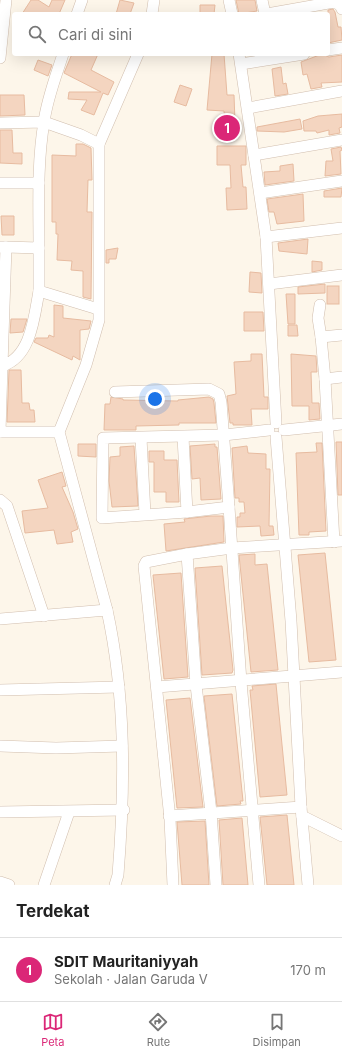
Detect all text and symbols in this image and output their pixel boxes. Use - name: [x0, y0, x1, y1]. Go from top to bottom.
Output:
- search box: [12, 12, 330, 56]
- icon: search: [26, 23, 48, 45]
- text: Cari di sini: [58, 25, 132, 44]
- pin: 1: [214, 113, 240, 143]
- your location: [145, 389, 165, 409]
- text: Terdekat: [16, 901, 89, 921]
- text: SDIT Mauritaniyyah: [54, 952, 198, 971]
- text: 1: [26, 962, 32, 978]
- text: 170 m: [290, 962, 326, 978]
- text: Sekolah · Jalan Garuda V: [54, 971, 208, 987]
- tab: Peta: [41, 1011, 64, 1049]
- tab: Rute: [147, 1011, 170, 1049]
- tab: Disimpan: [253, 1011, 301, 1049]

